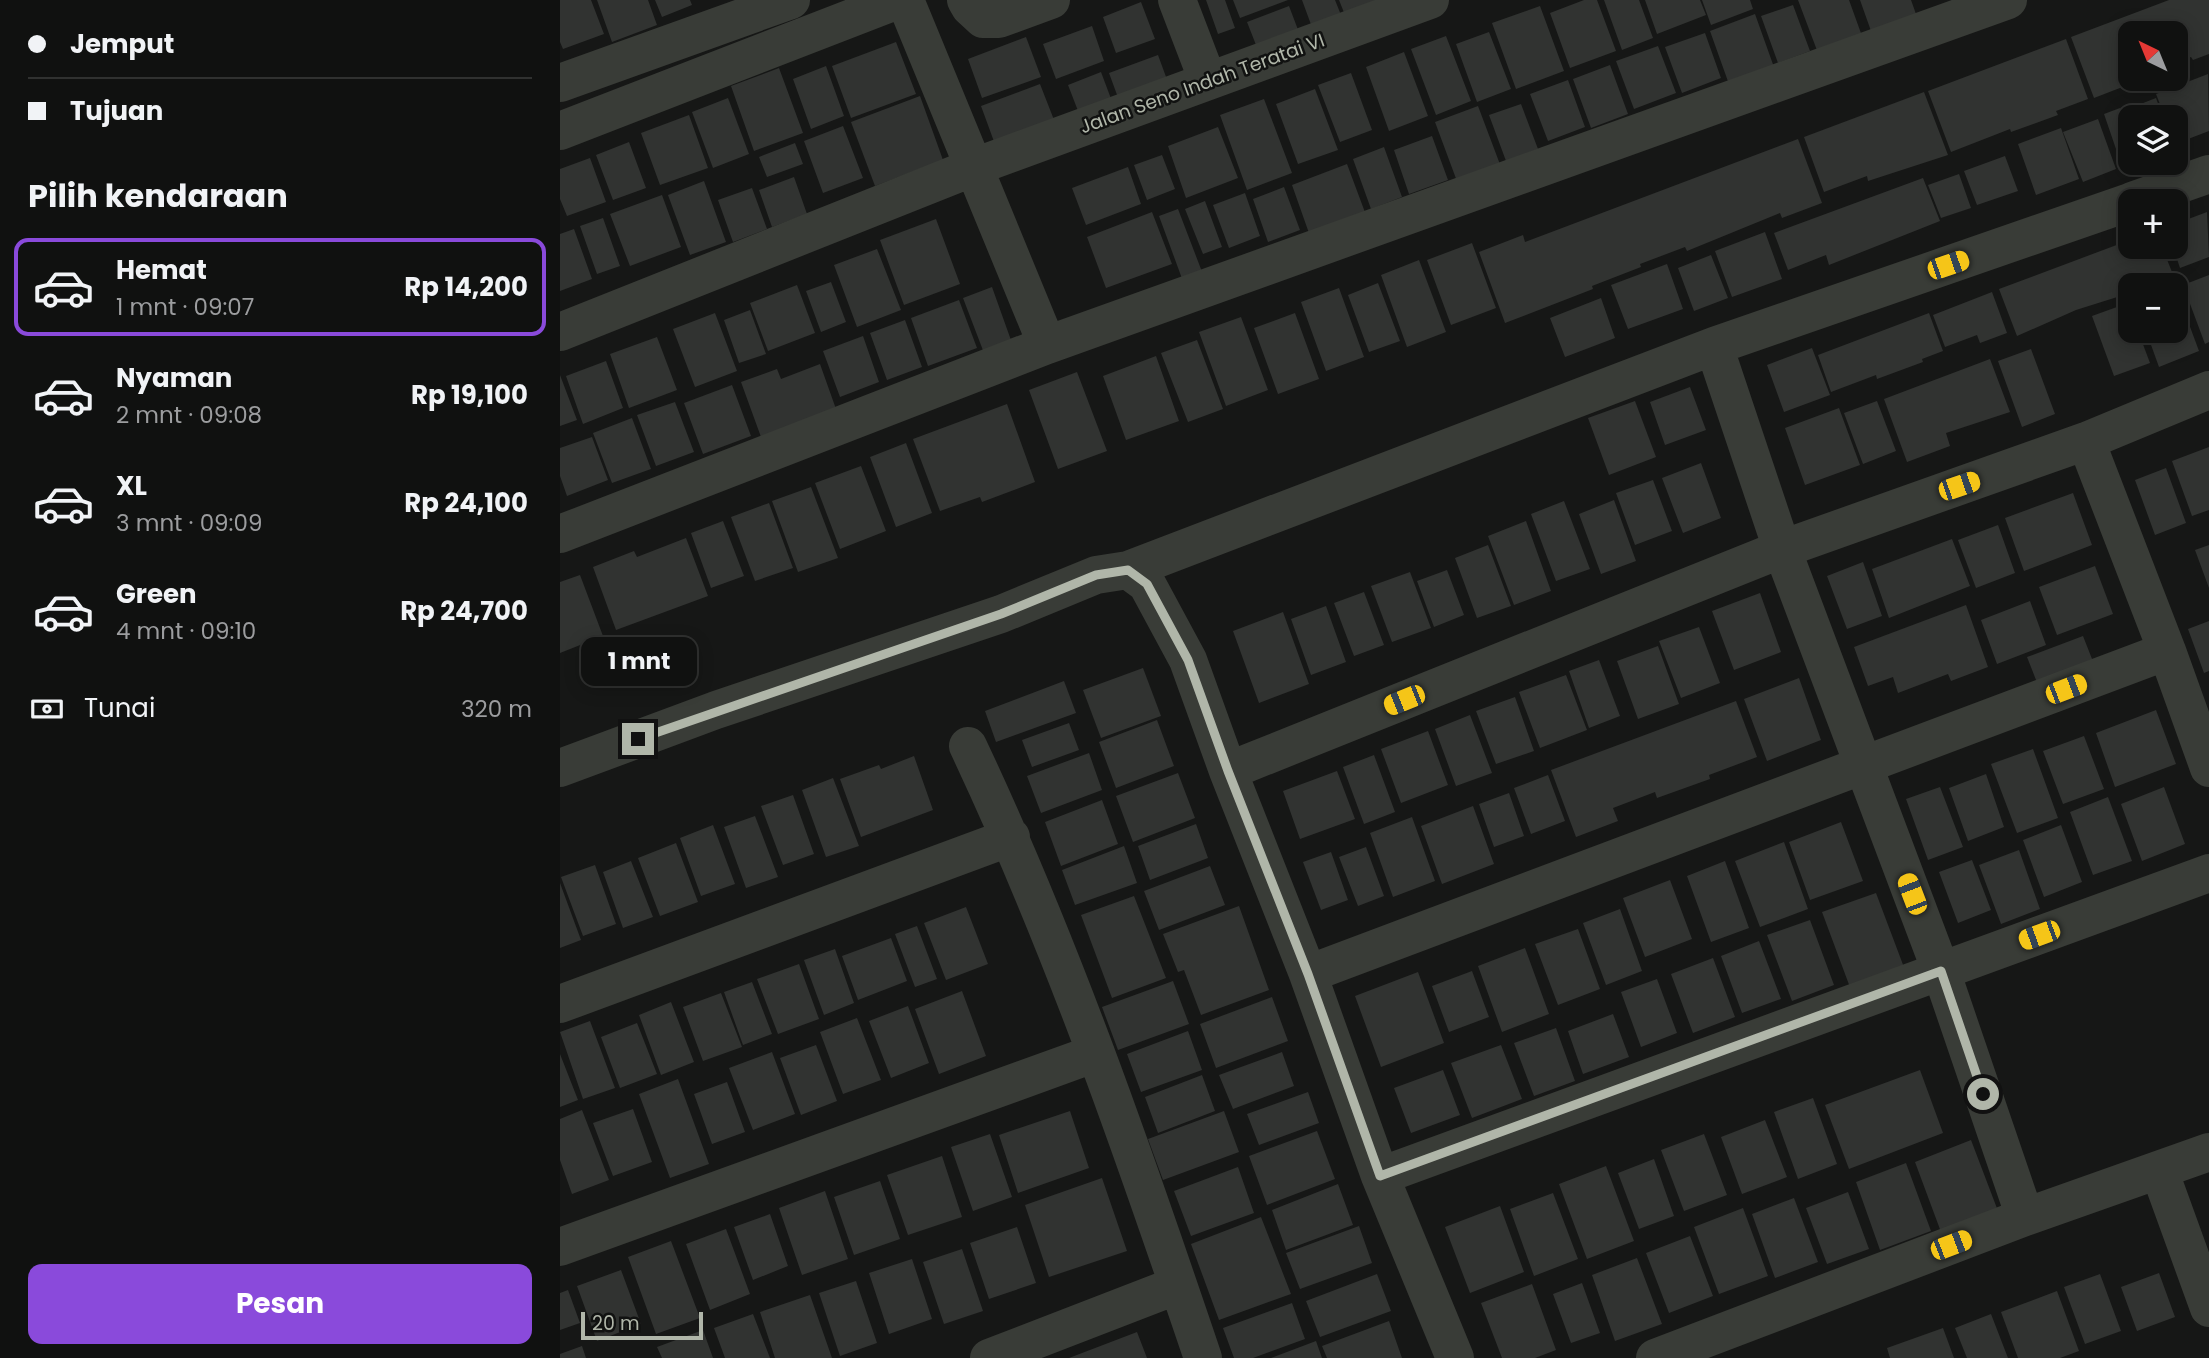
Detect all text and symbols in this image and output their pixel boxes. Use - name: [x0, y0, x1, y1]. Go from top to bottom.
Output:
- north arrow: [2118, 21, 2188, 91]
- map controls: [2118, 21, 2188, 343]
- text: Jemput: [70, 26, 174, 62]
- street label: Jalan Seno Indah Teratai VI: [1076, 27, 1328, 140]
- text: Tujuan: [70, 93, 163, 129]
- button: layers: [2118, 105, 2188, 175]
- text: Pilih kendaraan: [28, 173, 288, 218]
- button: +: [2118, 189, 2188, 259]
- car: [1925, 248, 1972, 282]
- text: Hemat: [116, 252, 207, 288]
- icon: car: [32, 256, 95, 319]
- text: Rp 14,200: [404, 269, 528, 305]
- button: −: [2118, 273, 2188, 343]
- text: 1 mnt · 09:07: [116, 291, 254, 323]
- text: Nyaman: [116, 360, 232, 396]
- icon: car: [32, 364, 95, 427]
- text: Rp 19,100: [411, 377, 528, 413]
- text: 2 mnt · 09:08: [116, 399, 262, 431]
- text: XL: [116, 468, 147, 504]
- car: [1936, 469, 1983, 503]
- icon: car: [32, 472, 95, 535]
- text: Rp 24,100: [404, 485, 528, 521]
- text: 3 mnt · 09:09: [116, 507, 262, 539]
- text: Green: [116, 576, 197, 612]
- icon: car: [32, 580, 95, 643]
- text: Rp 24,700: [400, 593, 528, 629]
- text: 4 mnt · 09:10: [116, 615, 256, 647]
- callout: 1 mnt: [580, 638, 696, 686]
- text: 1 mnt: [608, 645, 670, 677]
- car: [2043, 672, 2090, 706]
- car: [1381, 682, 1428, 718]
- icon: cash: [28, 690, 66, 728]
- text: Tunai: [84, 690, 155, 726]
- text: 320 m: [461, 693, 532, 725]
- route end: [622, 723, 654, 755]
- car: [1895, 871, 1930, 917]
- car: [2016, 918, 2063, 952]
- route start: [1967, 1078, 1999, 1110]
- car: [1928, 1228, 1975, 1262]
- button: Pesan: [28, 1264, 532, 1344]
- scale bar: [581, 1309, 704, 1341]
- text: 20 m: [592, 1310, 640, 1337]

